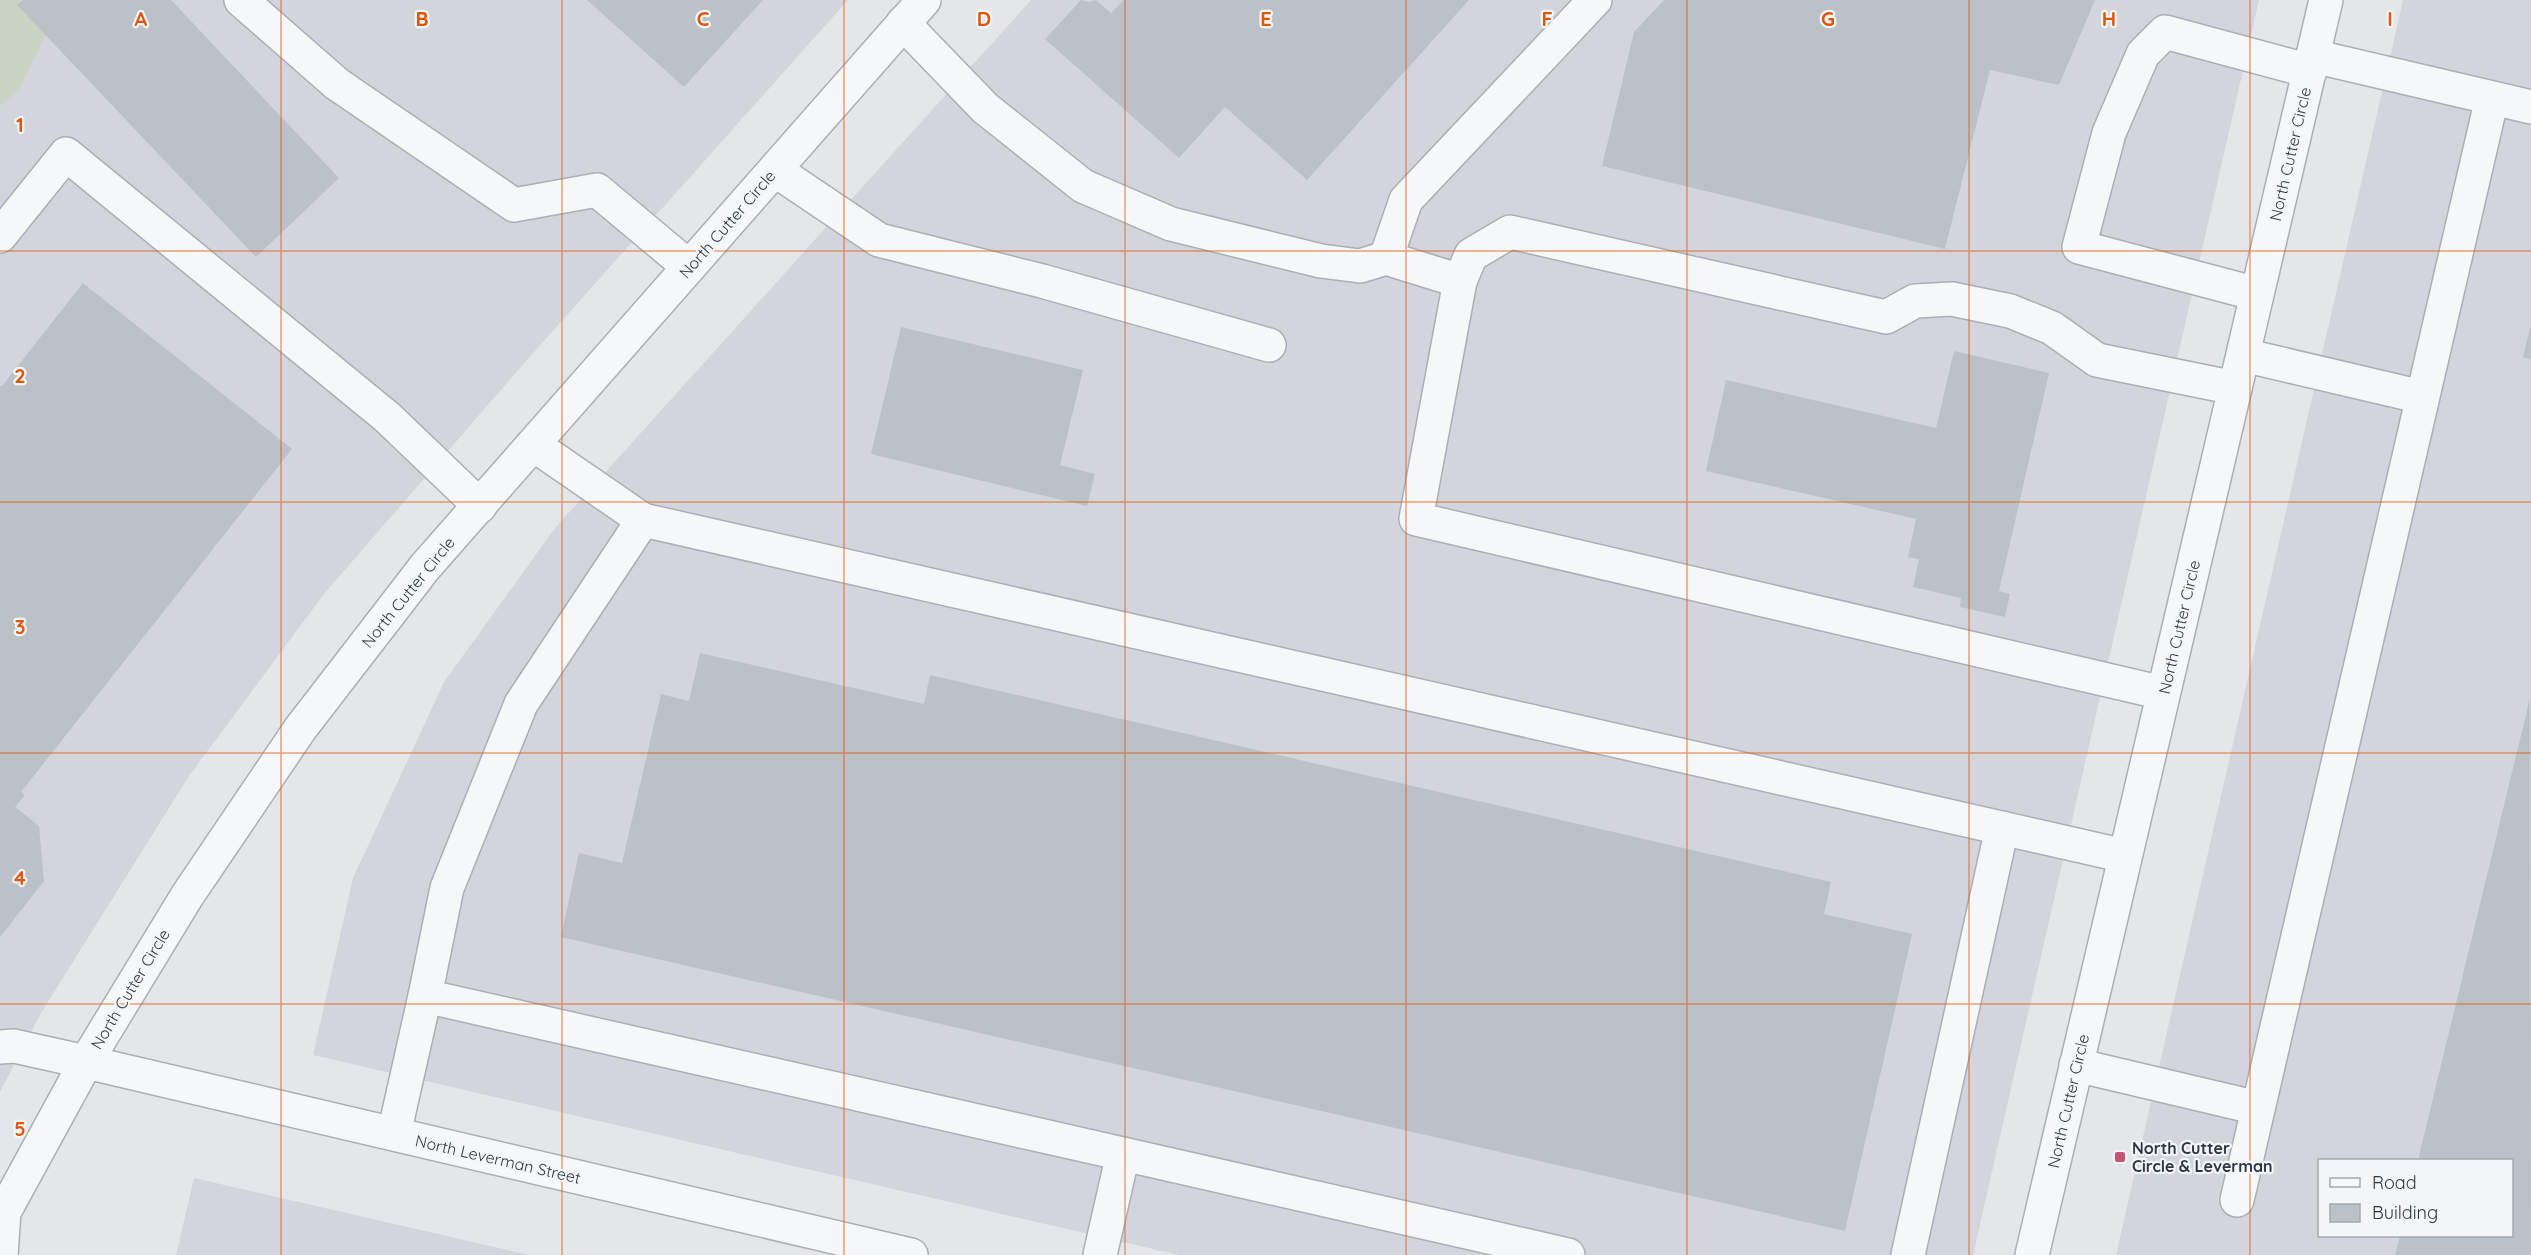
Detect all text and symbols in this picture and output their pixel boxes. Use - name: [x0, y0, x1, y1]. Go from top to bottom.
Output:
- text: A: [135, 6, 148, 31]
- text: B: [415, 6, 429, 31]
- text: C: [697, 6, 710, 31]
- text: D: [977, 6, 991, 31]
- text: E: [1260, 6, 1272, 31]
- text: F: [1541, 6, 1553, 31]
- text: G: [1821, 6, 1835, 31]
- text: H: [2102, 6, 2116, 31]
- text: I: [2387, 6, 2393, 31]
- street label: North Cutter Circle: [2265, 85, 2315, 223]
- text: 1: [16, 112, 24, 137]
- street label: North Cutter Circle: [675, 166, 779, 282]
- text: 2: [14, 363, 26, 388]
- street label: North Cutter Circle: [357, 533, 459, 651]
- street label: North Cutter Circle: [2154, 558, 2204, 696]
- text: 3: [15, 614, 25, 639]
- text: 4: [14, 865, 26, 890]
- street label: North Cutter Circle: [86, 925, 174, 1053]
- street label: North Cutter Circle: [2043, 1032, 2093, 1170]
- text: 5: [14, 1116, 26, 1141]
- street label: North Leverman Street: [413, 1130, 583, 1188]
- place label: North Cutter Circle & Leverman: [2132, 1138, 2273, 1176]
- marker: North Cutter Circle & Leverman: [2113, 1150, 2127, 1164]
- legend: [2318, 1159, 2513, 1237]
- text: Road: [2372, 1171, 2417, 1194]
- text: Building: [2372, 1201, 2438, 1224]

